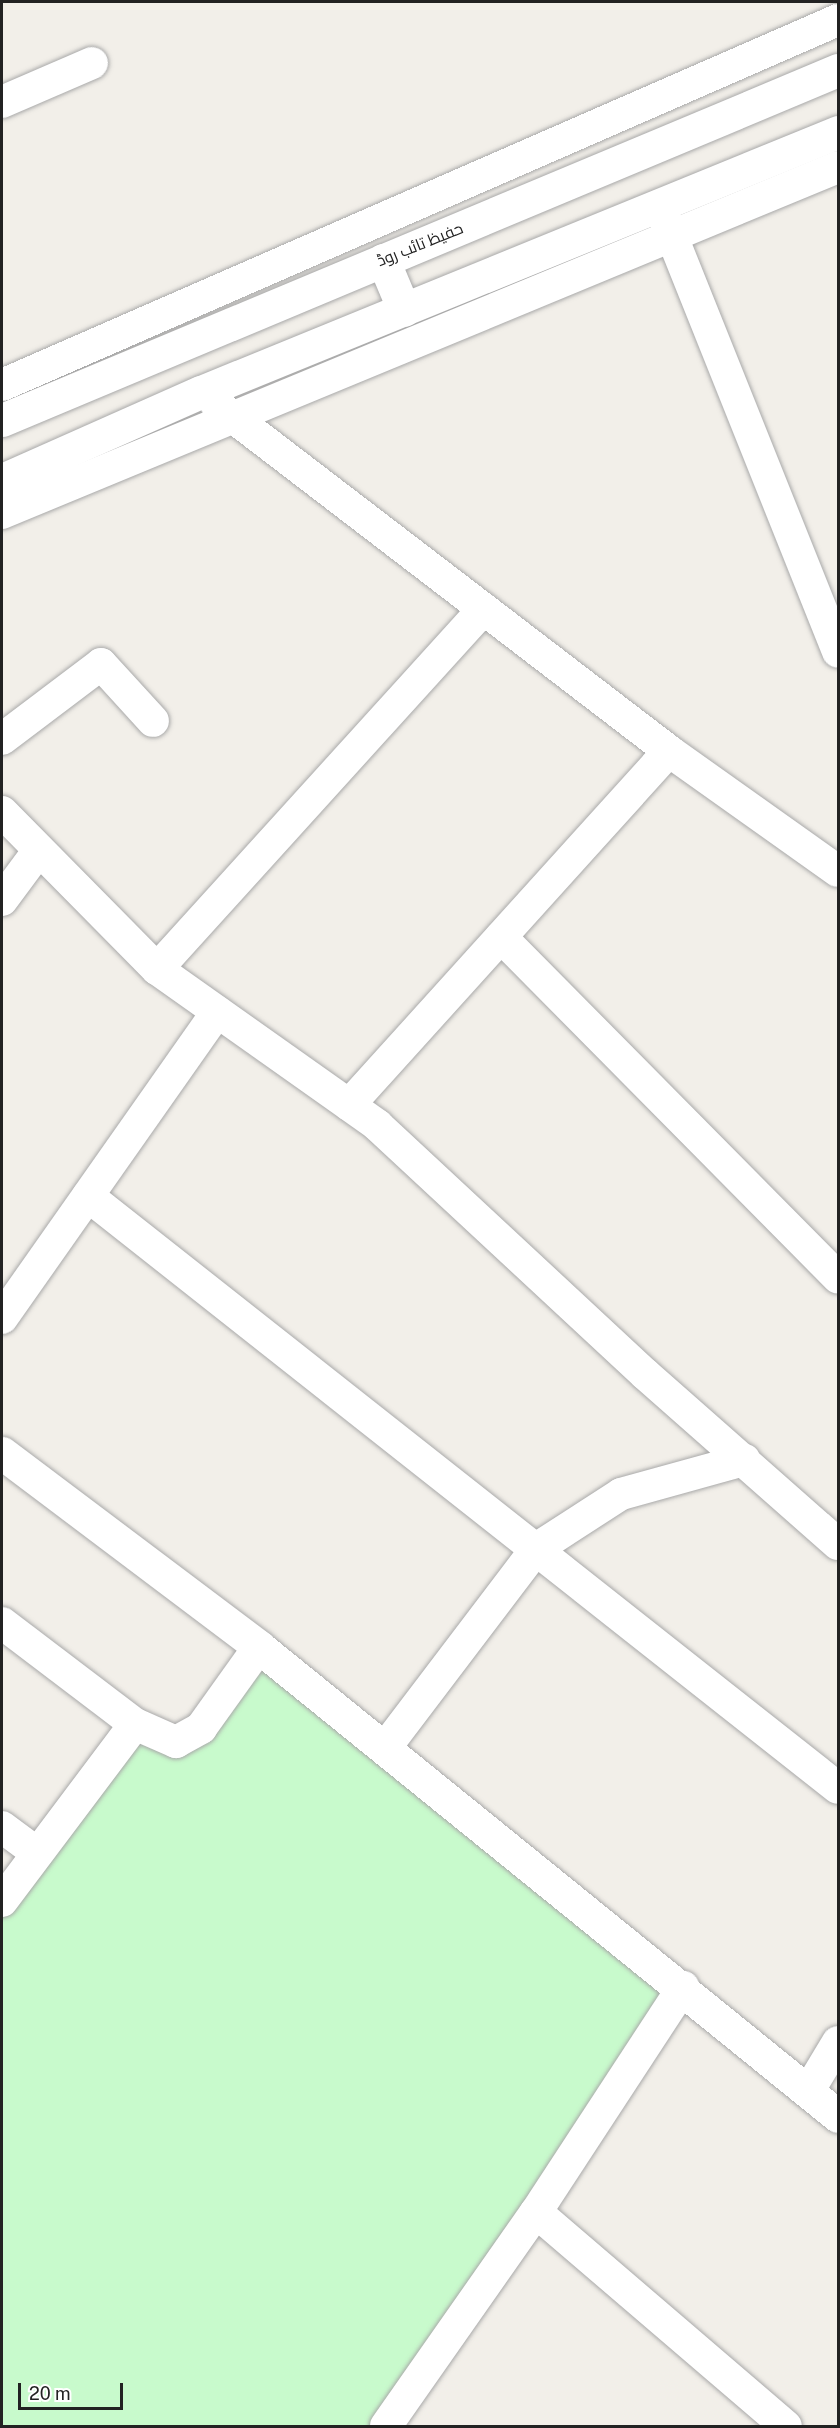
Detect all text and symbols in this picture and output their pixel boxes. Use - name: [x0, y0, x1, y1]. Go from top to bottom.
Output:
- street label: حفیظ تائب روڈ: [374, 219, 466, 271]
- scale bar: [21, 2371, 126, 2409]
- text: 20 m: [29, 2383, 71, 2404]

